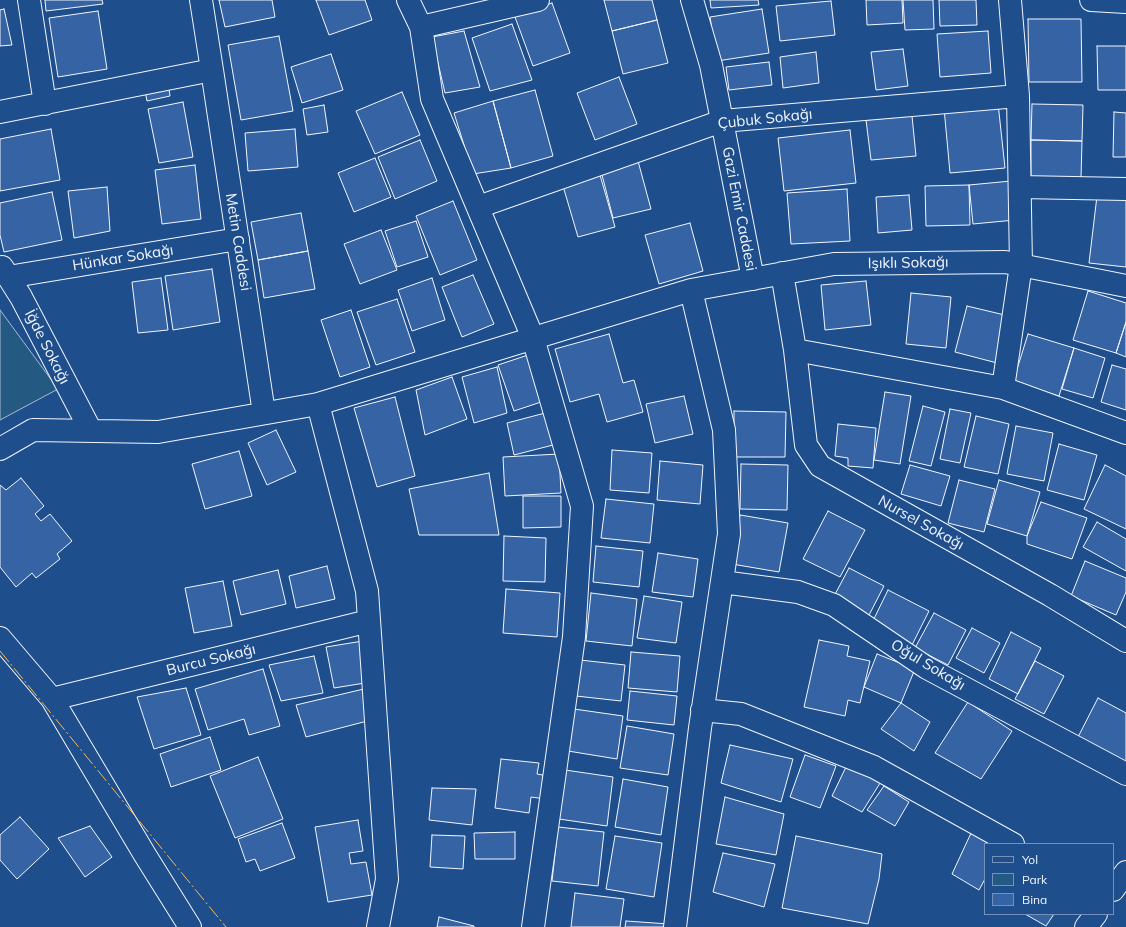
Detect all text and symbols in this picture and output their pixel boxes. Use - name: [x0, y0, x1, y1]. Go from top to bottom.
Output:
- street label: Çubuk Sokağı: [717, 105, 813, 133]
- street label: Gazi Emir Caddesi: [718, 145, 760, 273]
- street label: Metin Caddesi: [221, 192, 255, 292]
- street label: Hünkar Sokağı: [71, 241, 175, 275]
- street label: Işıklı Sokağı: [867, 253, 949, 273]
- street label: İğde Sokağı: [21, 307, 73, 387]
- street label: Nursel Sokağı: [875, 492, 967, 554]
- street label: Oğul Sokağı: [887, 636, 969, 694]
- street label: Burcu Sokağı: [164, 640, 258, 680]
- legend: [984, 843, 1114, 915]
- text: Yol: [1022, 852, 1038, 867]
- text: Park: [1022, 872, 1047, 887]
- text: Bina: [1022, 892, 1047, 907]

